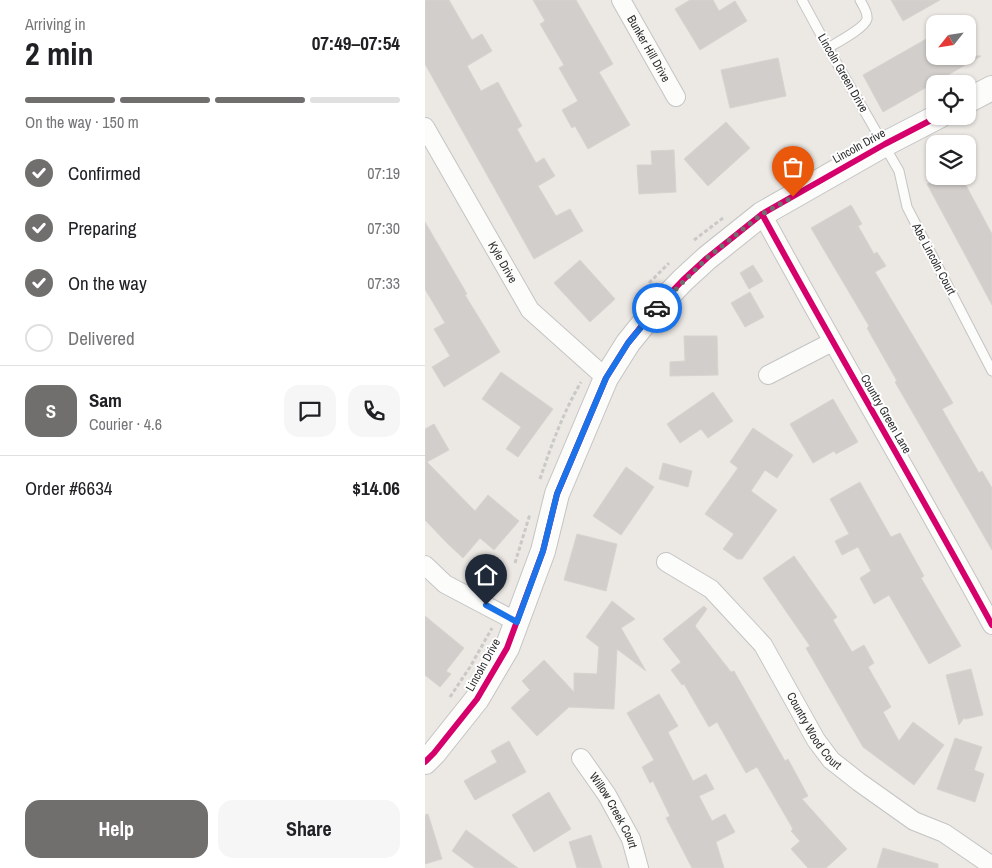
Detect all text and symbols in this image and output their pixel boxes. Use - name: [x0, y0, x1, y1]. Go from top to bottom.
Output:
- street label: Bunker Hill Drive: [623, 12, 674, 85]
- text: Arriving in: [25, 13, 86, 35]
- north arrow: [926, 15, 976, 65]
- map controls: [926, 15, 976, 185]
- text: 07:49–07:54: [312, 30, 400, 56]
- street label: Lincoln Green Drive: [814, 31, 872, 115]
- text: 2 min: [25, 32, 94, 75]
- button: locate: [926, 75, 976, 125]
- text: On the way · 150 m: [25, 111, 139, 133]
- street label: Lincoln Drive: [830, 125, 888, 167]
- button: layers: [926, 135, 976, 185]
- pin: [772, 146, 814, 197]
- icon: bag: [779, 153, 807, 181]
- icon: check: [25, 159, 53, 187]
- text: Confirmed: [68, 160, 141, 186]
- text: 07:19: [367, 162, 400, 184]
- icon: check: [25, 214, 53, 242]
- text: Preparing: [68, 215, 136, 241]
- text: 07:30: [367, 217, 400, 239]
- street label: Abe Lincoln Court: [908, 220, 960, 298]
- street label: Kyle Drive: [484, 239, 521, 286]
- icon: check: [25, 269, 53, 297]
- text: On the way: [68, 270, 147, 296]
- text: 07:33: [367, 272, 400, 294]
- courier: [632, 283, 682, 333]
- icon: car: [643, 294, 671, 322]
- text: Delivered: [68, 325, 135, 351]
- street label: Country Green Lane: [857, 371, 915, 457]
- button: chat: [284, 385, 336, 437]
- button: phone: [348, 385, 400, 437]
- text: Sam: [89, 387, 122, 413]
- text: S: [46, 398, 56, 424]
- text: Courier · 4.6: [89, 413, 162, 435]
- text: Order #6634: [25, 475, 112, 501]
- text: $14.06: [352, 475, 400, 501]
- pin: [465, 554, 507, 605]
- icon: home: [472, 561, 500, 589]
- street label: Lincoln Drive: [462, 636, 504, 694]
- street label: Country Wood Court: [783, 689, 845, 773]
- street label: Willow Creek Court: [586, 769, 641, 850]
- button: Help: [25, 800, 208, 858]
- button: Share: [218, 800, 400, 858]

